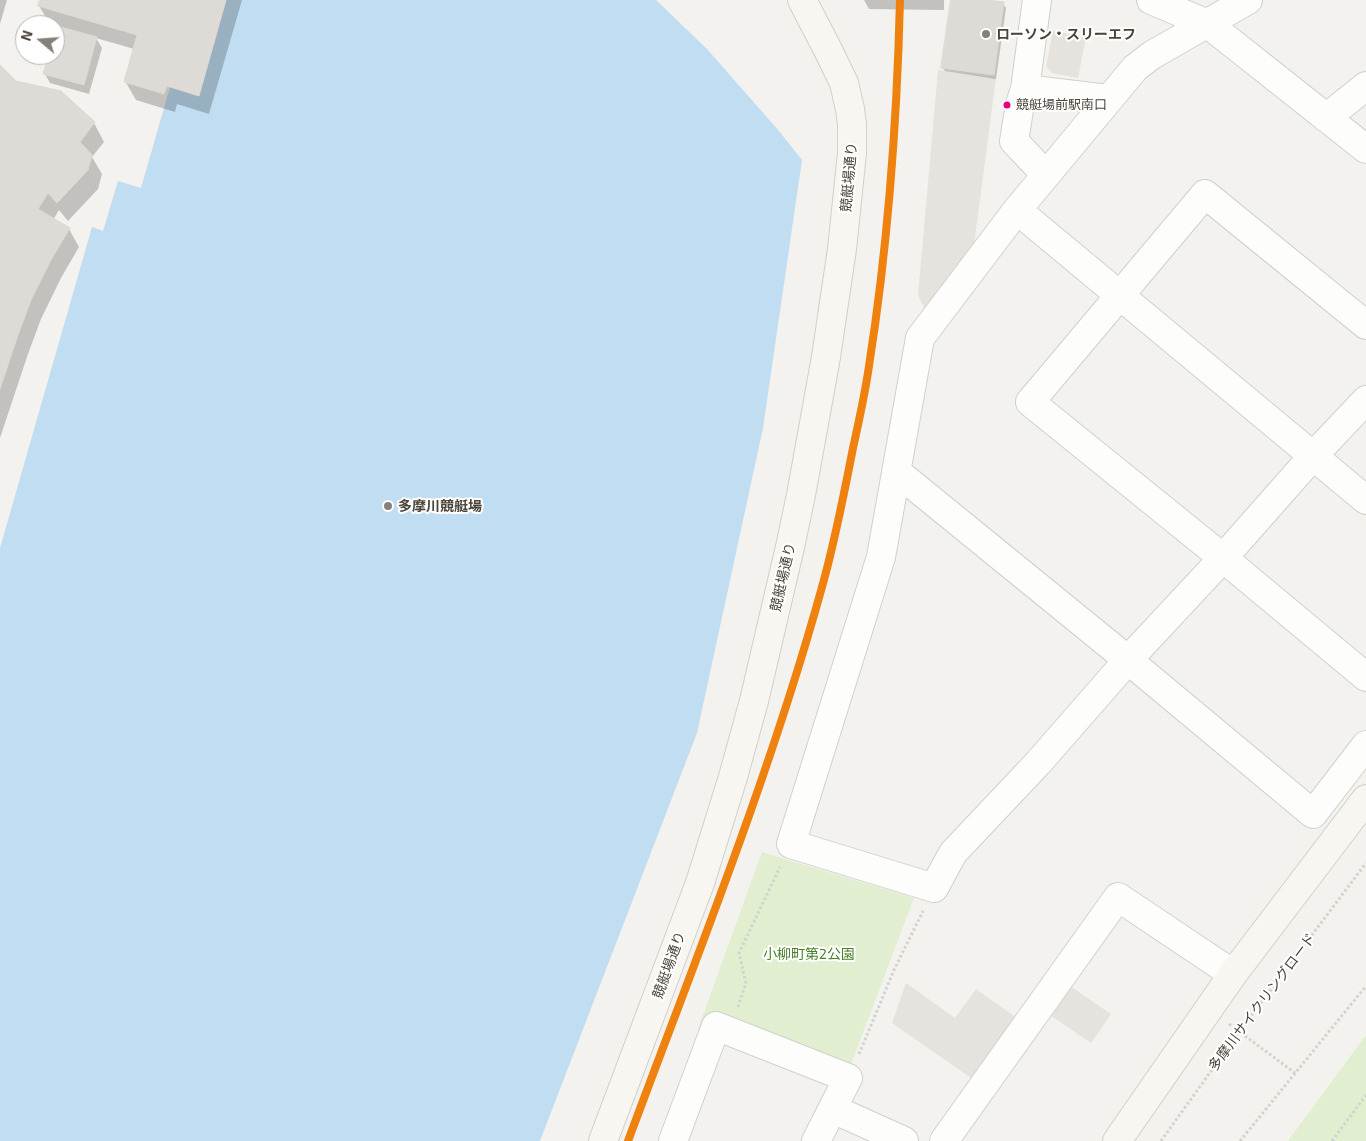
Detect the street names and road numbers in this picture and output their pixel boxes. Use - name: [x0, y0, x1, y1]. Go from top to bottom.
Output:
- street label: 競艇場通り: [838, 141, 860, 213]
- street label: 競艇場通り: [767, 541, 799, 613]
- street label: 競艇場通り: [649, 929, 689, 1001]
- street label: 多摩川サイクリングロード: [1205, 930, 1319, 1074]

